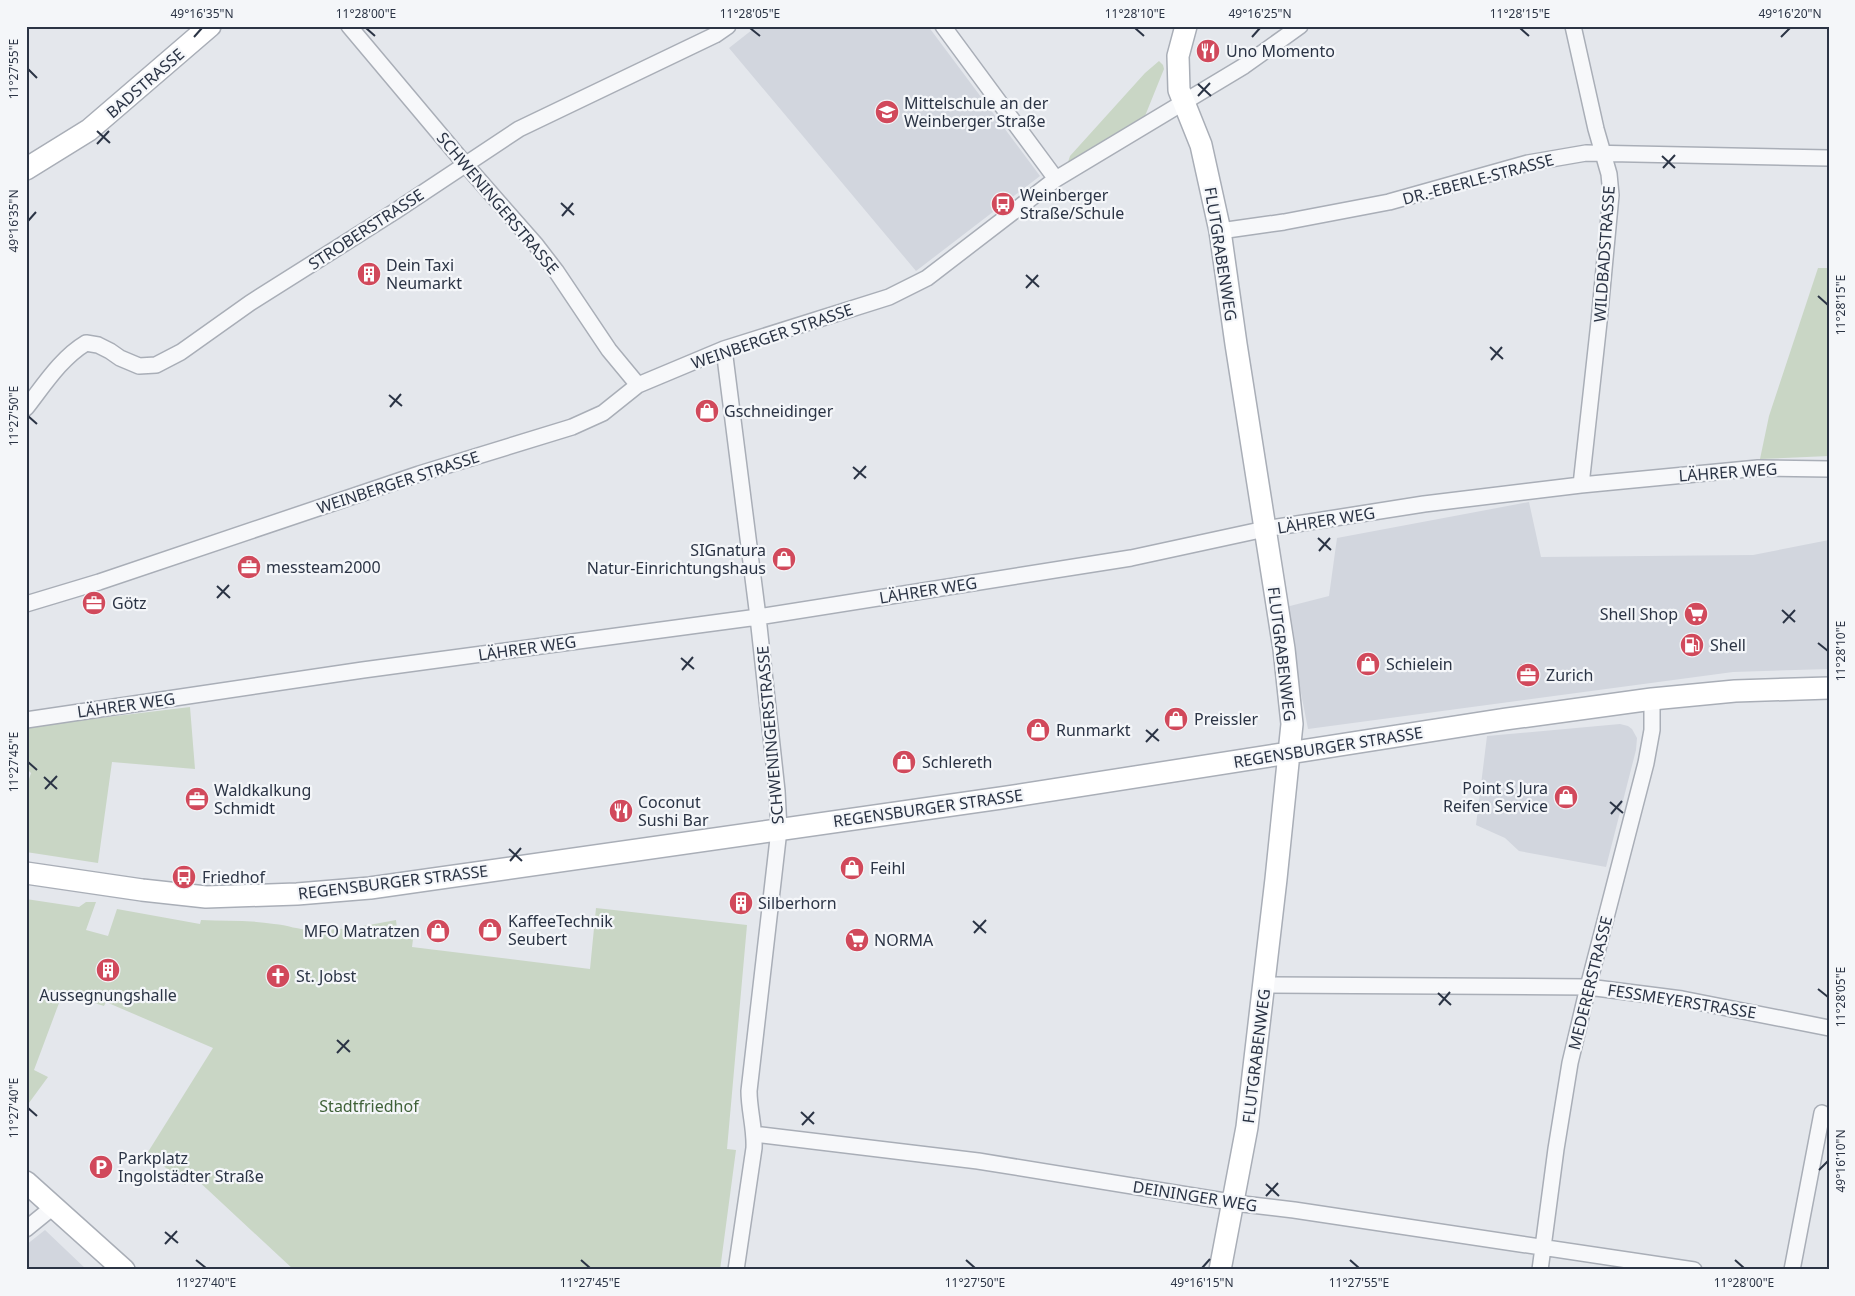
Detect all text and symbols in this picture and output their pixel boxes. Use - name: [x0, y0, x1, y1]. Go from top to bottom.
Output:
- text: 49°16'35"N: [170, 5, 234, 22]
- text: 11°28'00"E: [336, 5, 396, 22]
- text: 11°28'05"E: [720, 5, 780, 22]
- text: 11°28'10"E: [1105, 5, 1165, 22]
- text: 49°16'25"N: [1228, 5, 1292, 22]
- text: 11°28'15"E: [1490, 5, 1550, 22]
- text: 49°16'20"N: [1758, 5, 1822, 22]
- restaurant icon: Uno Momento: [1195, 38, 1221, 64]
- text: 11°27'55"E: [5, 39, 22, 99]
- place label: Uno Momento: [1226, 40, 1335, 62]
- street label: BADSTRASSE: [101, 43, 189, 123]
- place label: Mittelschule an der Weinberger Straße: [904, 92, 1049, 132]
- school or university icon: Mittelschule an der Weinberger Straße: [874, 99, 900, 125]
- street label: SCHWENINGERSTRASSE: [432, 127, 564, 279]
- street label: DR.-EBERLE-STRASSE: [1400, 148, 1556, 210]
- street label: STROBERSTRASSE: [304, 183, 428, 275]
- place label: Weinberger Straße/Schule: [1020, 184, 1124, 224]
- street label: FLUTGRABENWEG: [1200, 185, 1242, 323]
- street label: WILDBADSTRASSE: [1588, 185, 1620, 323]
- text: 49°16'35"N: [5, 189, 22, 253]
- bus stop icon: Weinberger Straße/Schule: [990, 191, 1016, 217]
- place label: Dein Taxi Neumarkt: [386, 254, 462, 294]
- building icon: Dein Taxi Neumarkt: [356, 261, 382, 287]
- text: 11°28'15"E: [1832, 275, 1849, 335]
- street label: WEINBERGER STRASSE: [688, 298, 856, 374]
- text: 11°27'50"E: [5, 386, 22, 446]
- shop icon: Gschneidinger: [694, 398, 720, 424]
- place label: Gschneidinger: [724, 400, 834, 422]
- street label: WEINBERGER STRASSE: [314, 445, 482, 519]
- street label: LÄHRER WEG: [1678, 458, 1778, 486]
- street label: LÄHRER WEG: [1275, 501, 1377, 539]
- place label: SIGnatura Natur-Einrichtungshaus: [587, 539, 766, 579]
- shop icon: SIGnatura Natur-Einrichtungshaus: [771, 546, 797, 572]
- office icon: messteam2000: [236, 554, 262, 580]
- place label: messteam2000: [266, 556, 381, 578]
- street label: LÄHRER WEG: [877, 571, 979, 609]
- street label: FLUTGRABENWEG: [1263, 585, 1301, 723]
- office icon: Götz: [81, 590, 107, 616]
- place label: Götz: [112, 592, 147, 614]
- supermarket icon: Shell Shop: [1683, 601, 1709, 627]
- place label: Shell Shop: [1600, 603, 1678, 625]
- text: 11°28'10"E: [1832, 621, 1849, 681]
- street label: LÄHRER WEG: [477, 630, 577, 666]
- fuel station icon: Shell: [1679, 632, 1705, 658]
- place label: Shell: [1710, 634, 1746, 656]
- street label: SCHWENINGERSTRASSE: [751, 645, 789, 825]
- shop icon: Schielein: [1355, 651, 1381, 677]
- place label: Schielein: [1386, 653, 1453, 675]
- office icon: Zurich: [1515, 662, 1541, 688]
- place label: Zurich: [1546, 664, 1593, 686]
- street label: LÄHRER WEG: [76, 687, 176, 723]
- shop icon: Preissler: [1163, 706, 1189, 732]
- place label: Preissler: [1194, 708, 1259, 730]
- shop icon: Runmarkt: [1025, 717, 1051, 743]
- place label: Runmarkt: [1056, 719, 1131, 741]
- street label: REGENSBURGER STRASSE: [1232, 721, 1424, 773]
- text: 11°27'45"E: [5, 732, 22, 792]
- shop icon: Schlereth: [891, 749, 917, 775]
- place label: Schlereth: [922, 751, 992, 773]
- place label: Point S Jura Reifen Service: [1443, 777, 1548, 817]
- place label: Waldkalkung Schmidt: [214, 779, 311, 819]
- street label: REGENSBURGER STRASSE: [832, 784, 1024, 832]
- shop icon: Point S Jura Reifen Service: [1553, 784, 1579, 810]
- office icon: Waldkalkung Schmidt: [184, 786, 210, 812]
- place label: Coconut Sushi Bar: [638, 791, 709, 831]
- restaurant icon: Coconut Sushi Bar: [608, 798, 634, 824]
- shop icon: Feihl: [839, 855, 865, 881]
- place label: Feihl: [870, 857, 905, 879]
- street label: REGENSBURGER STRASSE: [297, 859, 489, 905]
- bus stop icon: Friedhof: [171, 864, 197, 890]
- place label: Friedhof: [202, 866, 266, 888]
- building icon: Silberhorn: [728, 890, 754, 916]
- place label: Silberhorn: [758, 892, 837, 914]
- place label: KaffeeTechnik Seubert: [508, 910, 613, 950]
- street label: MEDERERSTRASSE: [1563, 914, 1617, 1052]
- shop icon: KaffeeTechnik Seubert: [477, 917, 503, 943]
- shop icon: MFO Matratzen: [425, 918, 451, 944]
- place label: MFO Matratzen: [304, 920, 420, 942]
- supermarket icon: NORMA: [844, 927, 870, 953]
- place label: NORMA: [874, 929, 934, 951]
- building icon: Aussegnungshalle: [95, 957, 121, 983]
- church icon: St. Jobst: [265, 963, 291, 989]
- place label: St. Jobst: [296, 965, 357, 987]
- text: 11°28'05"E: [1832, 967, 1849, 1027]
- street label: FESSMEYERSTRASSE: [1606, 978, 1758, 1024]
- place label: Aussegnungshalle: [39, 984, 177, 1006]
- street label: FLUTGRABENWEG: [1237, 987, 1275, 1125]
- text: 11°27'40"E: [5, 1078, 22, 1138]
- park label: Stadtfriedhof: [319, 1095, 420, 1117]
- text: 49°16'10"N: [1832, 1129, 1849, 1193]
- place label: Parkplatz Ingolstädter Straße: [118, 1147, 264, 1187]
- parking icon: Parkplatz Ingolstädter Straße: [88, 1154, 114, 1180]
- street label: DEININGER WEG: [1131, 1175, 1259, 1217]
- text: 11°27'40"E: [176, 1274, 236, 1291]
- text: 11°27'45"E: [560, 1274, 620, 1291]
- text: 11°27'50"E: [945, 1274, 1005, 1291]
- text: 49°16'15"N: [1170, 1274, 1234, 1291]
- text: 11°27'55"E: [1329, 1274, 1389, 1291]
- text: 11°28'00"E: [1714, 1274, 1774, 1291]

